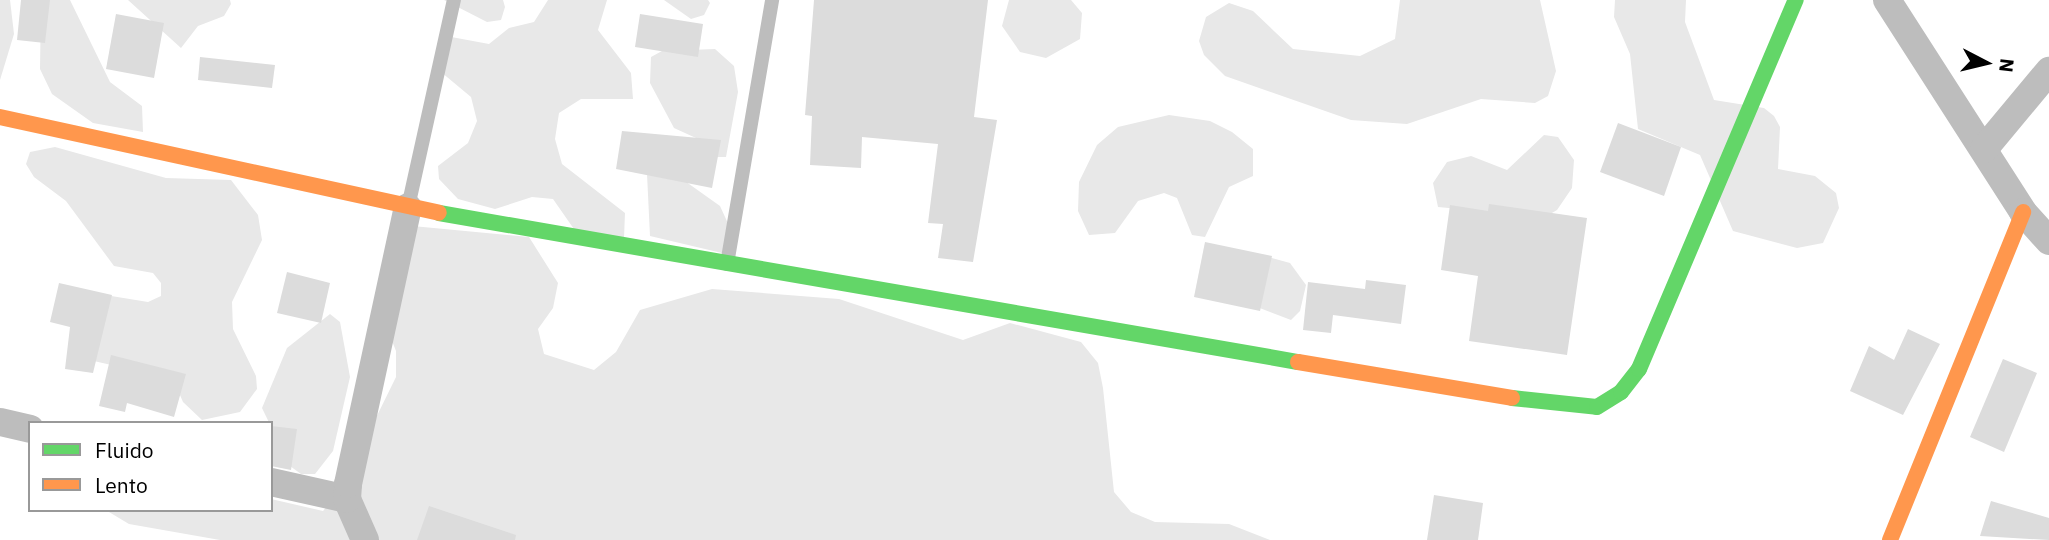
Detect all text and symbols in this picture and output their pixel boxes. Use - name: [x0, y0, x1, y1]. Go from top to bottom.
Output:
- north arrow: [1951, 28, 2021, 98]
- text: N: [1994, 57, 2020, 74]
- legend: [28, 421, 273, 512]
- text: Fluido: [95, 436, 154, 464]
- text: Lento: [95, 471, 148, 499]

